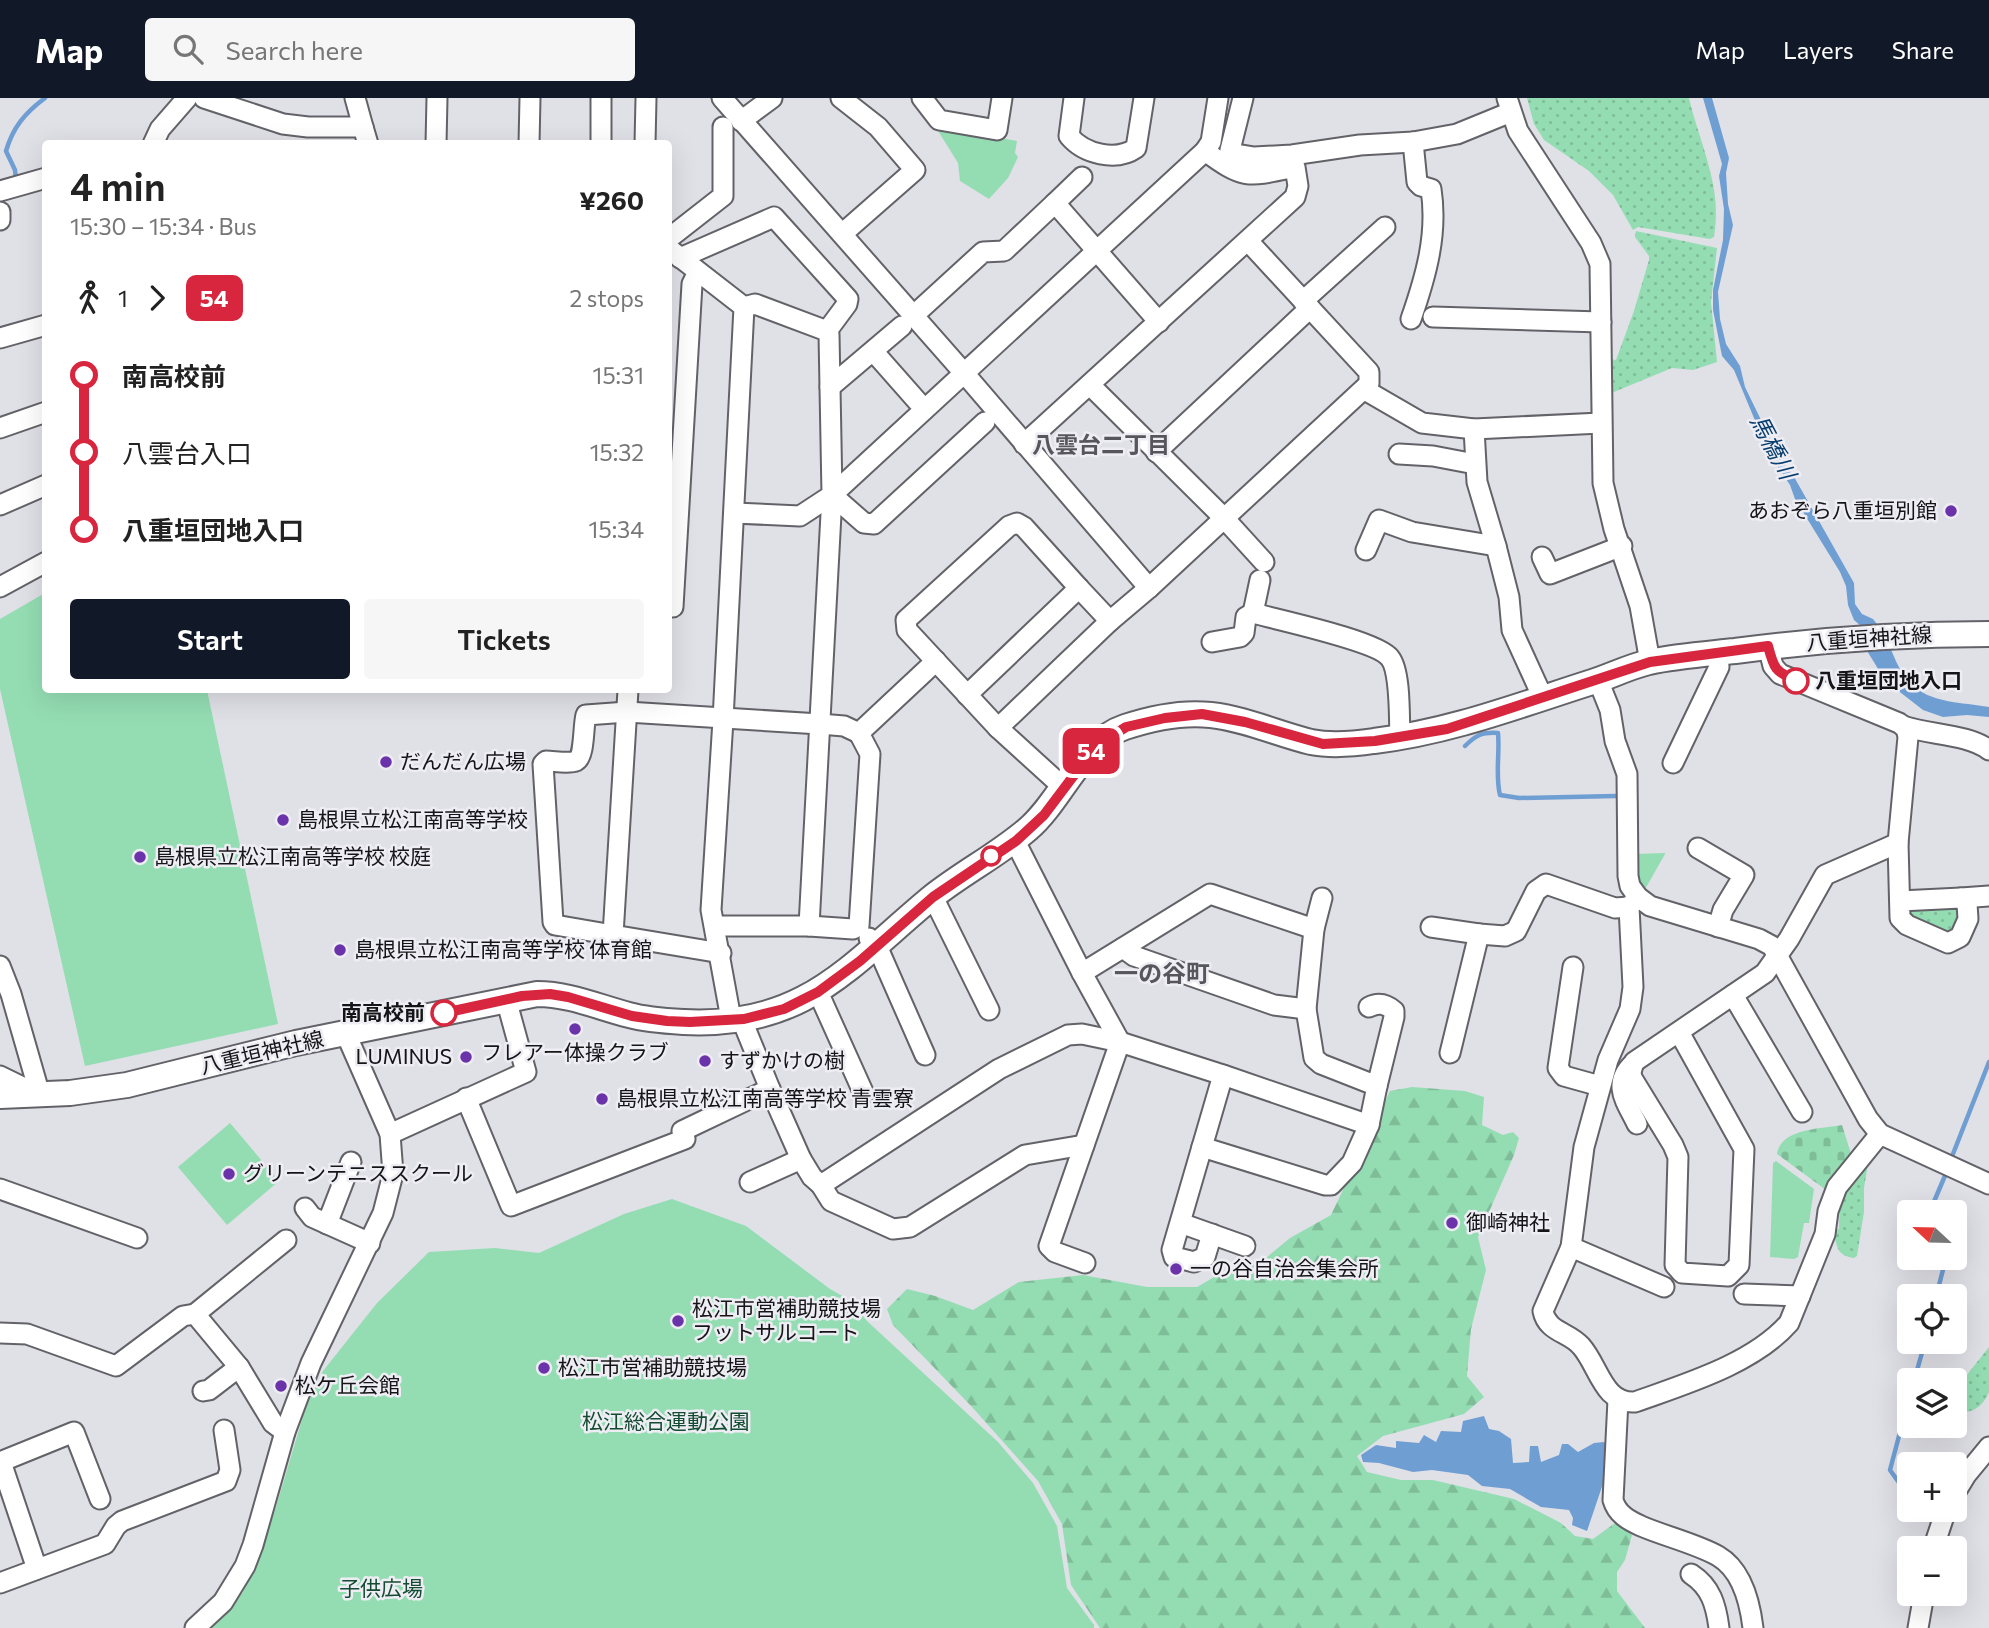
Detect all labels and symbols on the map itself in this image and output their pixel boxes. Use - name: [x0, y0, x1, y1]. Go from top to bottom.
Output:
- water label: 馬橋川: [1745, 409, 1804, 486]
- district label: 八雲台二丁目: [1032, 430, 1170, 458]
- place label: あおぞら八重垣別館: [1748, 497, 1937, 522]
- marker: あおぞら八重垣別館: [1943, 503, 1959, 519]
- street label: 八重垣神社線: [1805, 621, 1933, 654]
- place label: 八重垣団地入口: [1815, 667, 1962, 692]
- marker: 八重垣団地入口: [1783, 668, 1809, 694]
- line badge: 54: [1060, 728, 1122, 774]
- place label: だんだん広場: [400, 748, 526, 773]
- marker: だんだん広場: [378, 754, 394, 770]
- place label: 島根県立松江南高等学校: [297, 806, 528, 831]
- marker: 島根県立松江南高等学校: [275, 812, 291, 828]
- place label: 島根県立松江南高等学校 校庭: [154, 843, 431, 868]
- unlabelled marker: [981, 846, 1001, 866]
- marker: 島根県立松江南高等学校 校庭: [132, 849, 148, 865]
- place label: 島根県立松江南高等学校 体育館: [354, 936, 652, 961]
- marker: 島根県立松江南高等学校 体育館: [332, 942, 348, 958]
- district label: 一の谷町: [1114, 958, 1210, 987]
- place label: 南高校前: [341, 999, 425, 1024]
- marker: 南高校前: [431, 1000, 457, 1026]
- marker: フレアー体操クラブ: [567, 1021, 583, 1037]
- street label: 八重垣神社線: [197, 1025, 326, 1078]
- place label: フレアー体操クラブ: [481, 1039, 669, 1064]
- place label: LUMINUS: [356, 1043, 452, 1068]
- place label: すずかけの樹: [719, 1047, 845, 1072]
- marker: LUMINUS: [458, 1049, 474, 1065]
- marker: すずかけの樹: [697, 1053, 713, 1069]
- place label: 島根県立松江南高等学校 青雲寮: [616, 1085, 914, 1110]
- marker: 島根県立松江南高等学校 青雲寮: [594, 1091, 610, 1107]
- place label: グリーンテニススクール: [243, 1160, 473, 1185]
- marker: グリーンテニススクール: [221, 1166, 237, 1182]
- north arrow: [1897, 1200, 1967, 1270]
- place label: 御崎神社: [1466, 1209, 1550, 1234]
- marker: 御崎神社: [1444, 1215, 1460, 1231]
- place label: 一の谷自治会集会所: [1190, 1255, 1379, 1280]
- marker: 一の谷自治会集会所: [1168, 1261, 1184, 1277]
- place label: 松江市営補助競技場 フットサルコート: [692, 1295, 881, 1344]
- marker: 松江市営補助競技場 フットサルコート: [670, 1313, 686, 1329]
- place label: 松江市営補助競技場: [558, 1354, 747, 1379]
- marker: 松江市営補助競技場: [536, 1360, 552, 1376]
- place label: 松ケ丘会館: [295, 1372, 400, 1397]
- marker: 松ケ丘会館: [273, 1378, 289, 1394]
- park label: 松江総合運動公園: [582, 1408, 750, 1433]
- park label: 子供広場: [339, 1575, 423, 1600]

